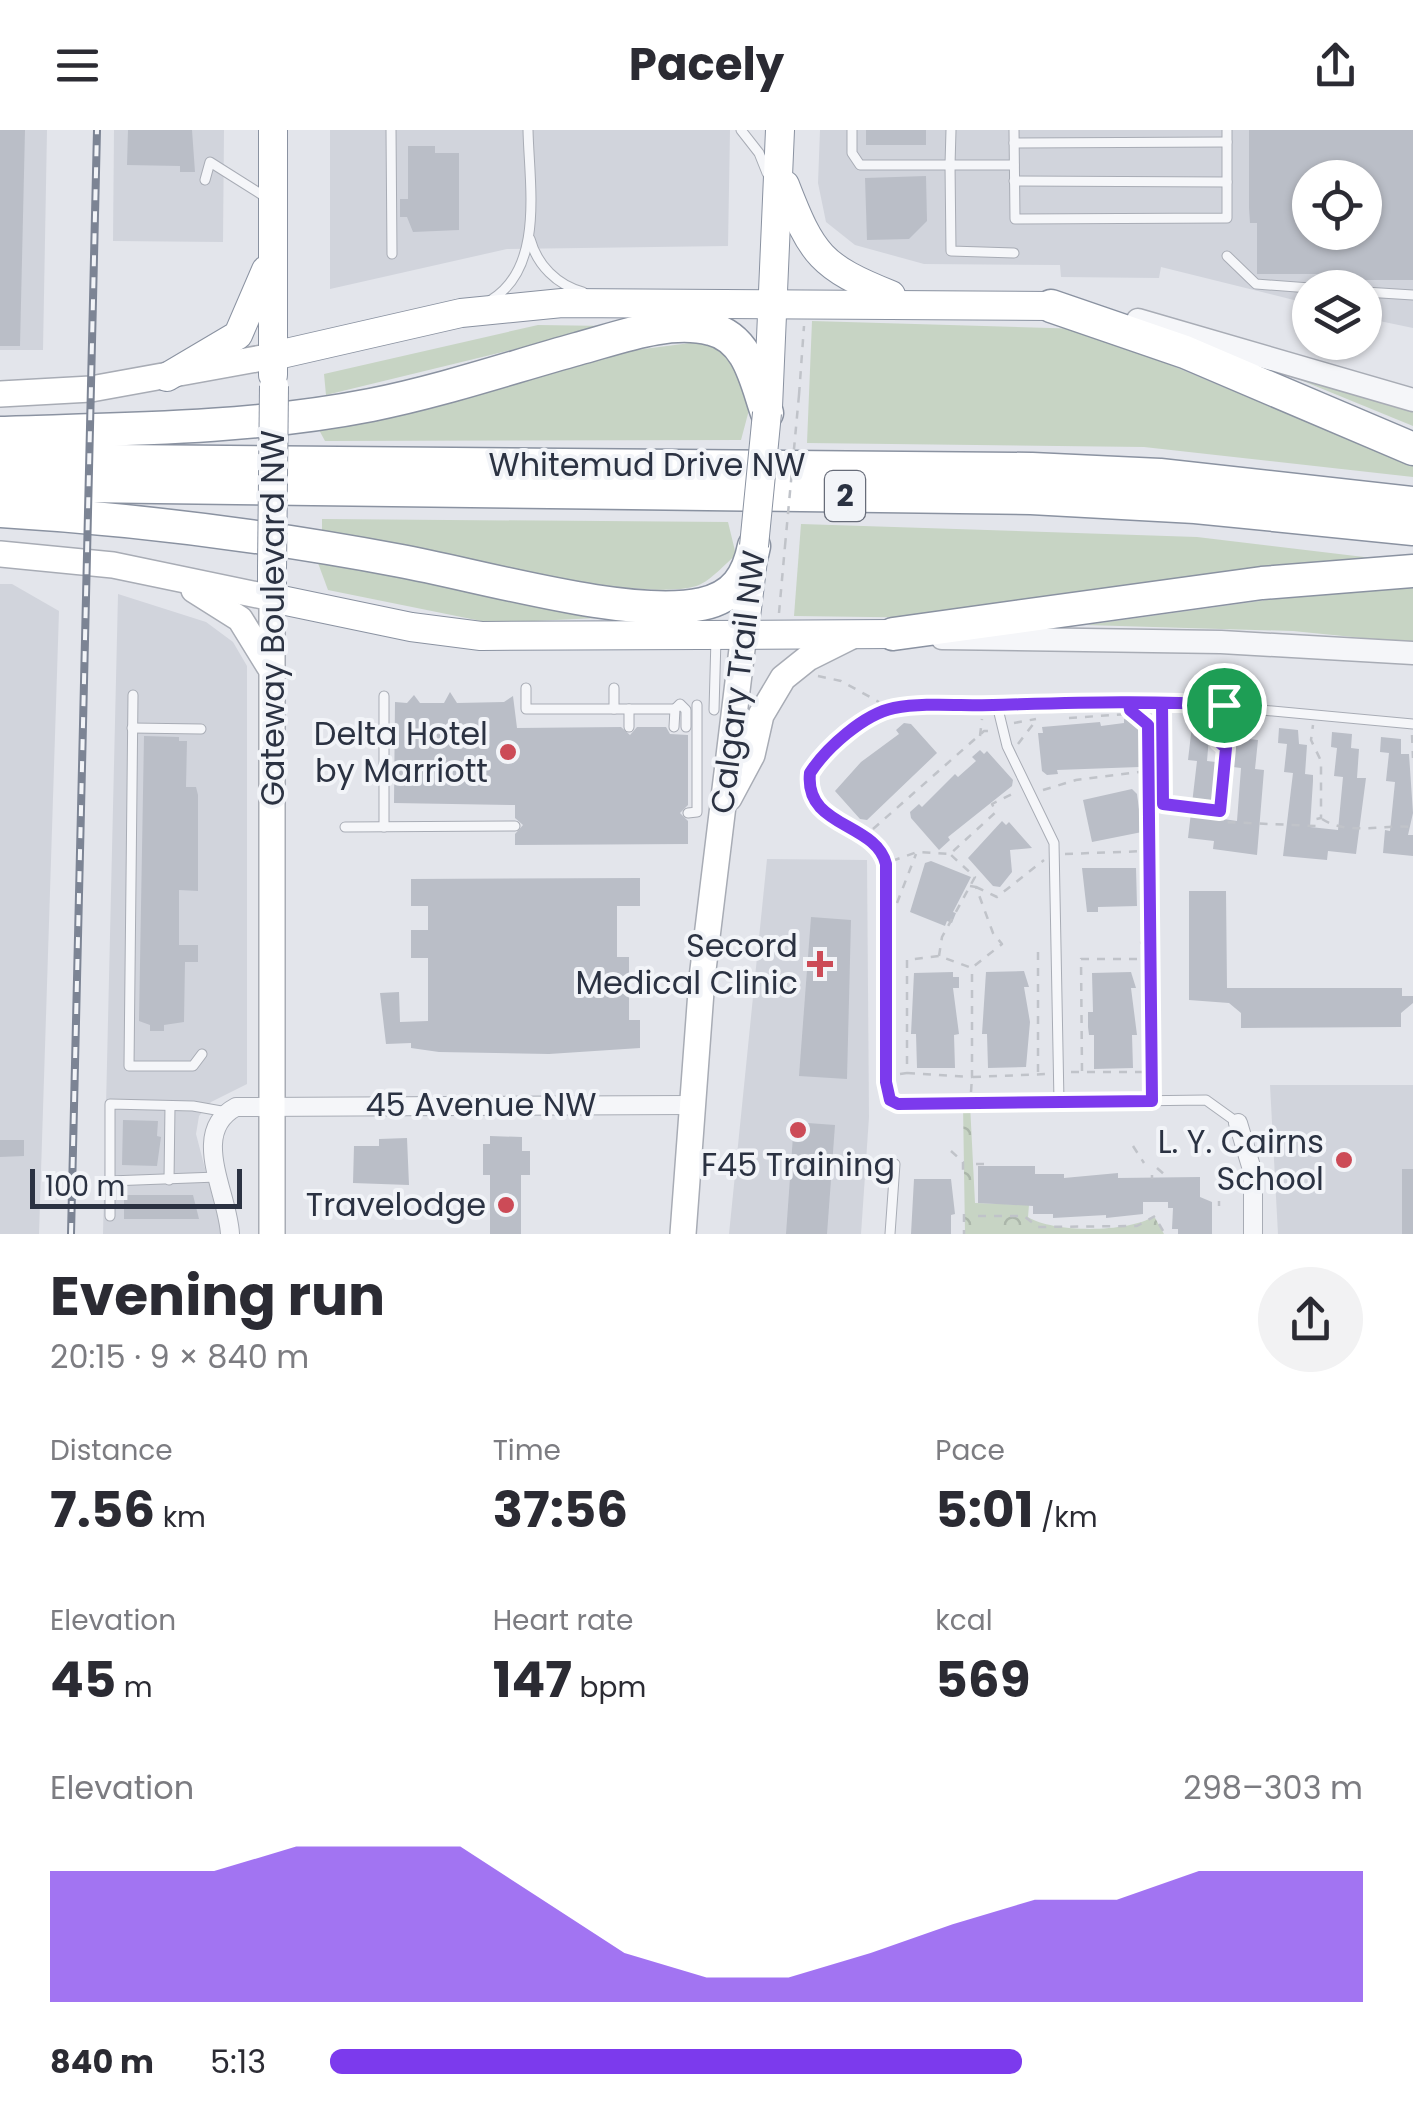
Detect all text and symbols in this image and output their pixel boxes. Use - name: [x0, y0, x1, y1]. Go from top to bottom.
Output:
- text: Pacely: [629, 33, 784, 96]
- icon: menu: [50, 38, 105, 93]
- icon: share: [1308, 38, 1363, 93]
- map controls: [1292, 160, 1382, 360]
- button: locate: [1292, 160, 1382, 250]
- button: layers: [1292, 270, 1382, 360]
- street label: Gateway Boulevard NW: [250, 430, 295, 806]
- street label: Whitemud Drive NW: [488, 442, 806, 487]
- road number: 2: [825, 471, 865, 521]
- street label: Calgary Trail NW: [699, 548, 776, 816]
- pin: [1182, 663, 1267, 748]
- icon: arrive: [1197, 678, 1252, 733]
- place label: Delta Hotel by Marriott: [314, 711, 488, 793]
- marker: Delta Hotel by Marriott: [497, 741, 519, 763]
- place label: Secord Medical Clinic: [575, 923, 798, 1005]
- marker: Secord Medical Clinic: [807, 951, 833, 977]
- street label: 45 Avenue NW: [365, 1082, 597, 1127]
- marker: F45 Training: [787, 1119, 809, 1141]
- place label: L. Y. Cairns School: [1158, 1119, 1324, 1201]
- place label: F45 Training: [701, 1142, 895, 1187]
- marker: L. Y. Cairns School: [1333, 1149, 1355, 1171]
- scale bar: [30, 1164, 242, 1208]
- text: 100 m: [45, 1167, 125, 1206]
- place label: Travelodge: [306, 1182, 486, 1227]
- marker: Travelodge: [495, 1194, 517, 1216]
- text: Evening run: [50, 1257, 385, 1334]
- button: share: [1258, 1267, 1363, 1372]
- text: 20:15 · 9 × 840 m: [50, 1334, 309, 1379]
- text: Distance: [50, 1431, 173, 1470]
- text: Time: [493, 1431, 561, 1470]
- text: Pace: [935, 1431, 1005, 1470]
- text: 7.56: [50, 1474, 155, 1545]
- text: 37:56: [493, 1474, 628, 1545]
- text: 5:01: [935, 1474, 1033, 1545]
- text: km: [155, 1498, 206, 1537]
- text: /km: [1033, 1498, 1098, 1537]
- text: Elevation: [50, 1601, 176, 1640]
- text: Heart rate: [493, 1601, 633, 1640]
- text: kcal: [935, 1601, 993, 1640]
- text: 45: [50, 1644, 116, 1715]
- text: 147: [493, 1644, 572, 1715]
- text: 569: [935, 1644, 1030, 1715]
- text: m: [116, 1668, 153, 1707]
- text: bpm: [572, 1668, 646, 1707]
- text: Elevation: [50, 1765, 194, 1810]
- text: 298–303 m: [1183, 1765, 1363, 1810]
- text: 840 m: [50, 2039, 154, 2084]
- text: 5:13: [210, 2039, 266, 2084]

